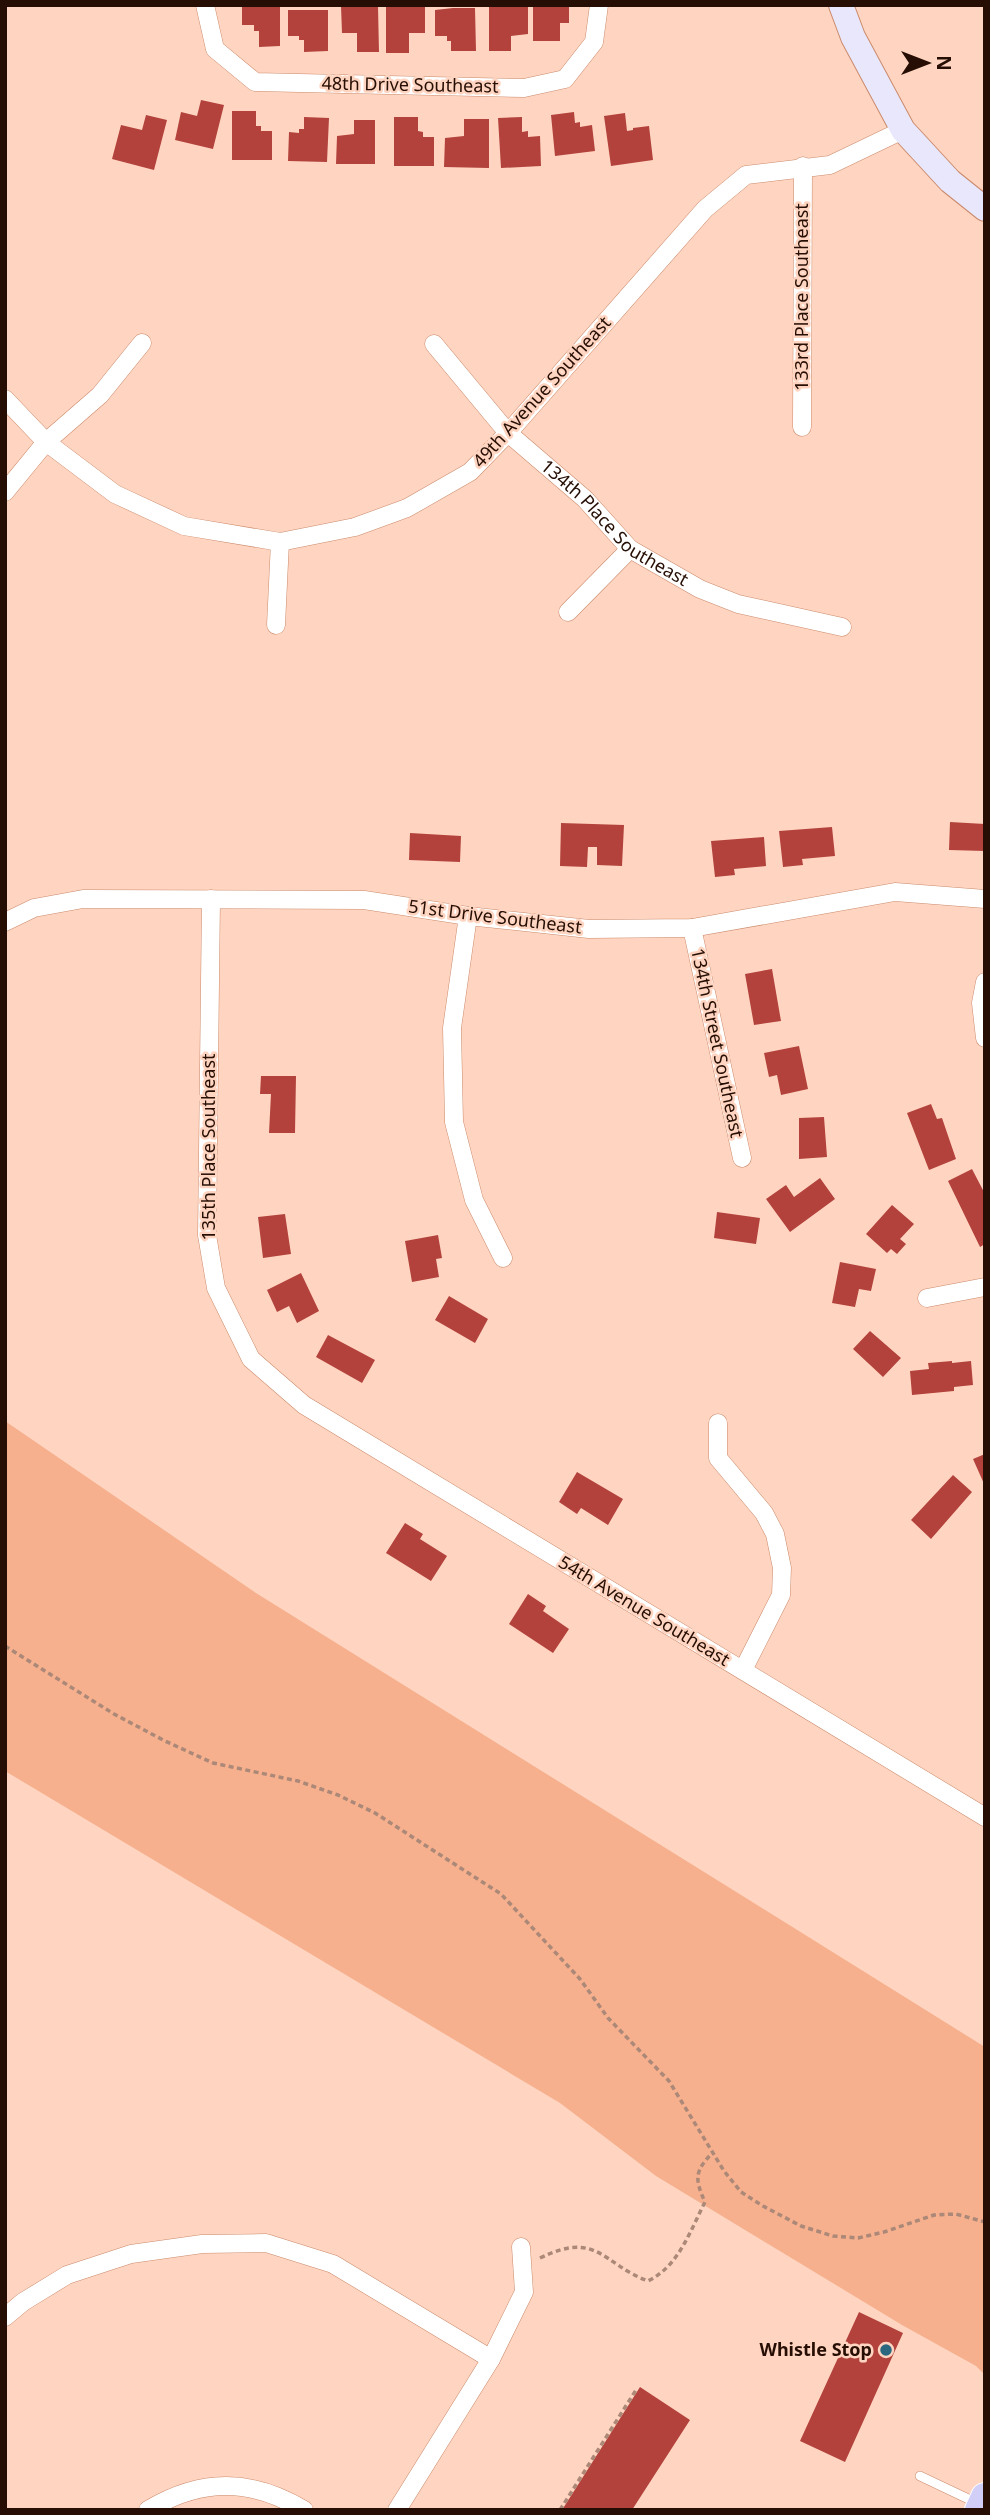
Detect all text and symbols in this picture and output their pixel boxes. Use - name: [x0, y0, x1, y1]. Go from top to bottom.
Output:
- north arrow: [892, 28, 962, 98]
- text: N: [931, 55, 957, 71]
- street label: 48th Drive Southeast: [321, 70, 499, 98]
- street label: 133rd Place Southeast: [789, 203, 813, 391]
- street label: 49th Avenue Southeast: [467, 310, 616, 472]
- street label: 134th Place Southeast: [536, 453, 693, 591]
- street label: 51st Drive Southeast: [407, 893, 584, 939]
- street label: 134th Street Southeast: [686, 946, 750, 1140]
- street label: 135th Place Southeast: [196, 1053, 220, 1241]
- street label: 54th Avenue Southeast: [554, 1549, 735, 1671]
- place label: Whistle Stop: [760, 2337, 872, 2361]
- marker: Whistle Stop: [878, 2342, 894, 2358]

